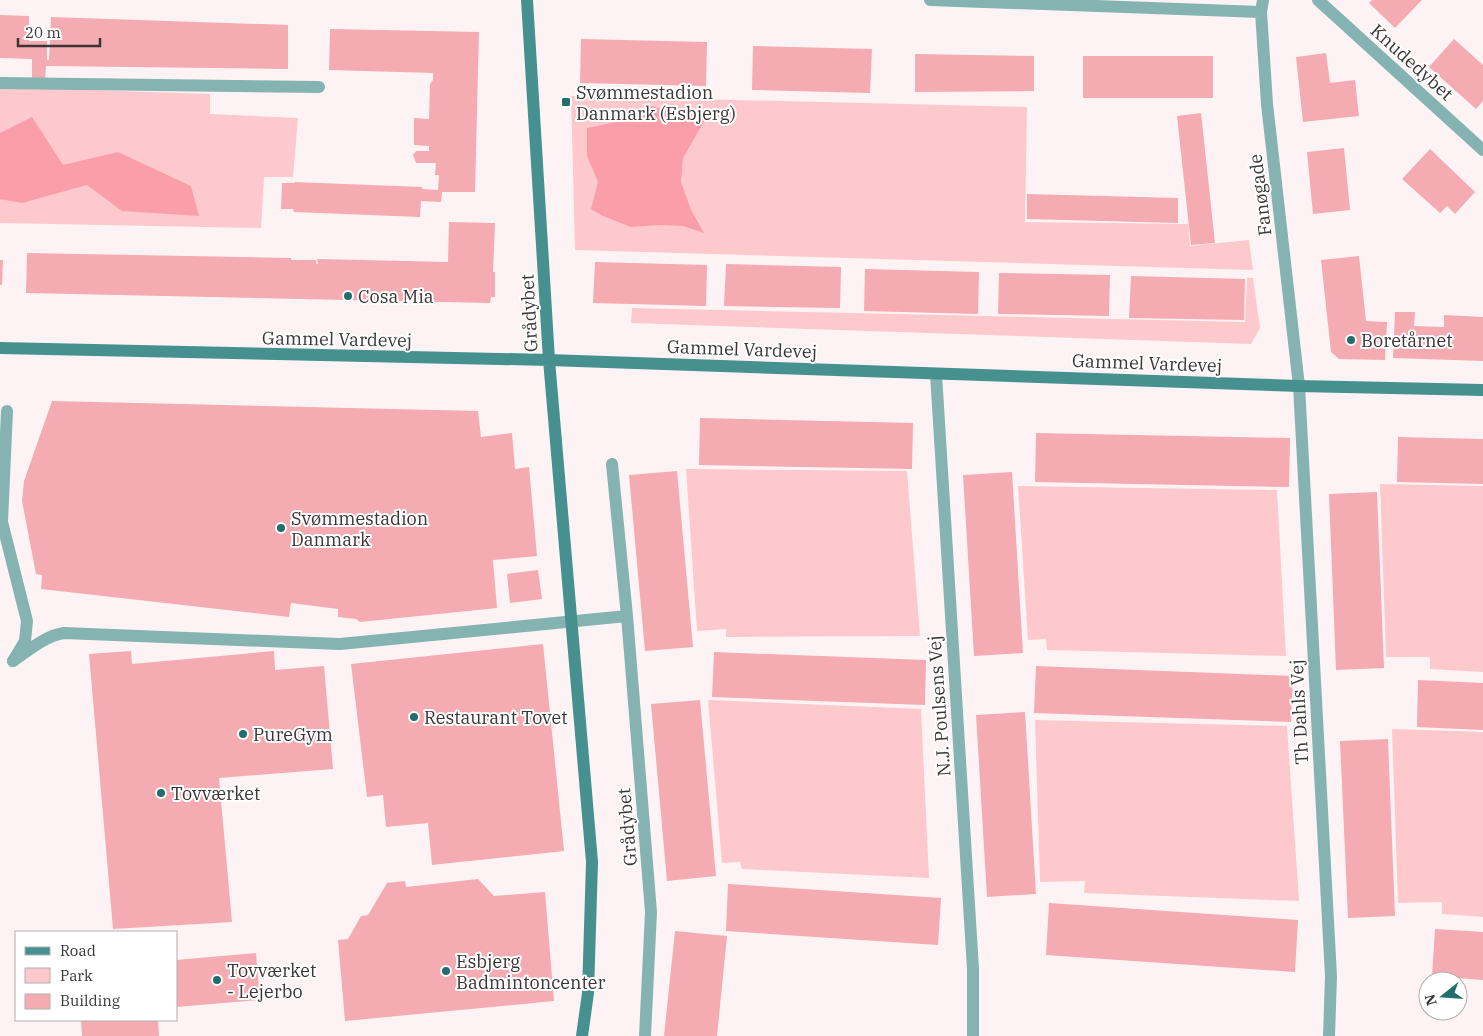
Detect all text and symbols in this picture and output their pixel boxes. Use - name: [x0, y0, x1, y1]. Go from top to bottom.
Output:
- scale bar: [18, 15, 100, 47]
- street label: Knudedybet: [1366, 19, 1458, 105]
- text: 20 m: [25, 23, 61, 42]
- place label: Svømmestadion Danmark (Esbjerg): [576, 81, 736, 125]
- marker: Svømmestadion Danmark (Esbjerg): [560, 96, 572, 108]
- street label: Fanøgade: [1244, 153, 1276, 237]
- street label: Grådybet: [515, 273, 543, 353]
- place label: Cosa Mia: [358, 285, 434, 308]
- marker: Cosa Mia: [342, 290, 354, 302]
- street label: Gammel Vardevej: [262, 326, 412, 352]
- place label: Boretårnet: [1361, 329, 1453, 352]
- marker: Boretårnet: [1345, 334, 1357, 346]
- street label: Gammel Vardevej: [667, 335, 817, 363]
- street label: Gammel Vardevej: [1072, 349, 1222, 377]
- place label: Svømmestadion Danmark: [291, 507, 428, 551]
- marker: Svømmestadion Danmark: [275, 522, 287, 534]
- street label: N.J. Poulsens Vej: [923, 635, 955, 777]
- street label: Th Dahls Vej: [1285, 659, 1313, 765]
- place label: Restaurant Tovet: [424, 706, 568, 729]
- marker: Restaurant Tovet: [408, 711, 420, 723]
- place label: PureGym: [253, 723, 333, 746]
- marker: PureGym: [237, 728, 249, 740]
- place label: Tovværket: [171, 782, 260, 805]
- marker: Tovværket: [155, 787, 167, 799]
- street label: Grådybet: [612, 787, 642, 867]
- legend: [15, 931, 178, 1021]
- text: Road: [60, 941, 96, 960]
- place label: Esbjerg Badmintoncenter: [456, 950, 605, 994]
- place label: Tovværket - Lejerbo: [227, 959, 316, 1003]
- marker: Esbjerg Badmintoncenter: [440, 965, 452, 977]
- text: Park: [60, 966, 93, 985]
- north arrow: [1418, 971, 1468, 1021]
- marker: Tovværket - Lejerbo: [211, 974, 223, 986]
- text: Building: [60, 991, 120, 1010]
- text: N: [1420, 992, 1441, 1008]

